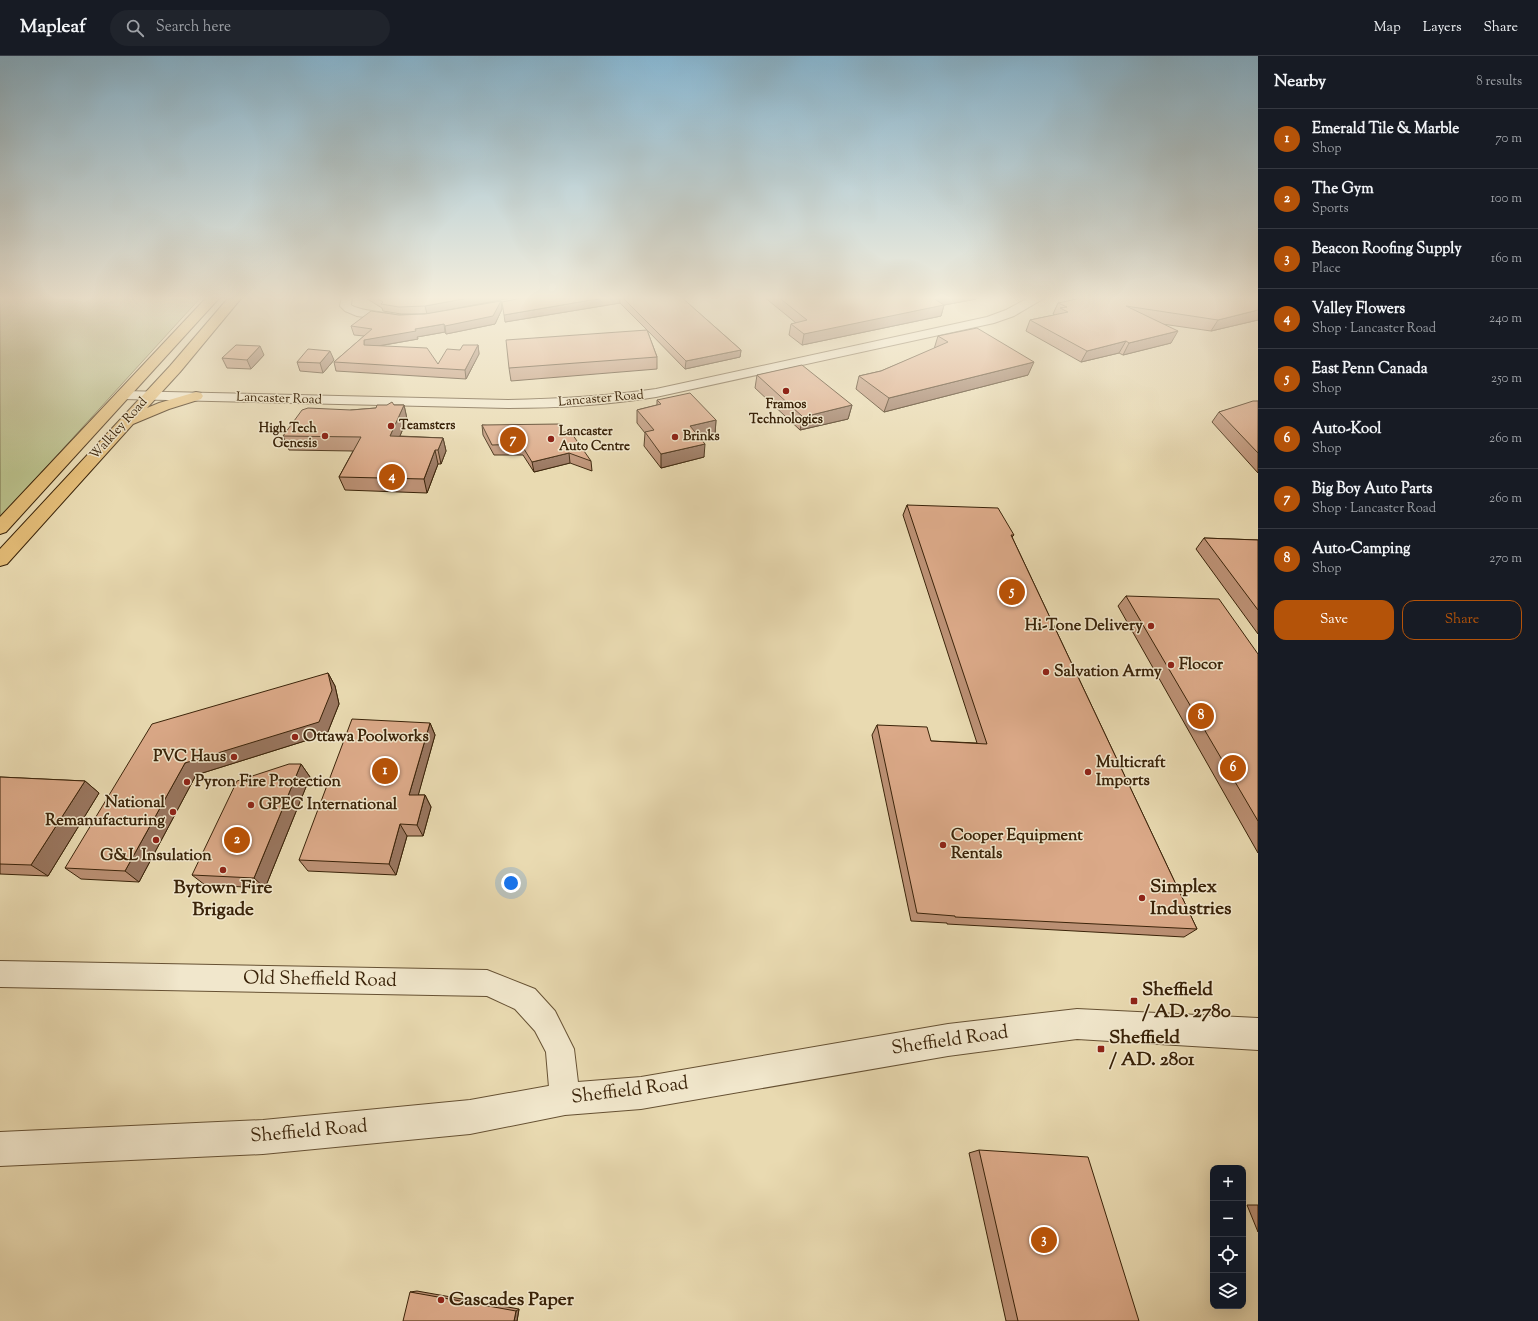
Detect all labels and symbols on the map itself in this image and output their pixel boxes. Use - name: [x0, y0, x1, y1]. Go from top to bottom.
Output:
- street label: Lancaster Road: [558, 386, 645, 412]
- marker: Framos Technologies: [781, 386, 791, 396]
- street label: Lancaster Road: [236, 389, 323, 410]
- street label: Walkley Road: [86, 393, 152, 464]
- place label: Framos Technologies: [749, 396, 823, 429]
- place label: Teamsters: [399, 417, 455, 435]
- place label: High Tech Genesis: [259, 420, 317, 453]
- marker: Teamsters: [386, 421, 396, 431]
- place label: Lancaster Auto Centre: [559, 423, 630, 456]
- pin: 7: [500, 425, 526, 455]
- place label: Brinks: [683, 428, 720, 446]
- marker: High Tech Genesis: [320, 431, 330, 441]
- marker: Brinks: [670, 432, 680, 442]
- marker: Lancaster Auto Centre: [546, 434, 556, 444]
- pin: 4: [379, 462, 405, 492]
- pin: 5: [999, 577, 1025, 607]
- place label: Hi-Tone Delivery: [1025, 615, 1143, 638]
- marker: Hi-Tone Delivery: [1146, 621, 1156, 631]
- place label: Flocor: [1179, 654, 1224, 677]
- marker: Flocor: [1166, 660, 1176, 670]
- place label: Salvation Army: [1054, 661, 1162, 684]
- marker: Salvation Army: [1041, 667, 1051, 677]
- pin: 8: [1188, 701, 1214, 731]
- place label: Ottawa Poolworks: [303, 726, 429, 749]
- marker: Ottawa Poolworks: [290, 732, 300, 742]
- place label: PVC Haus: [153, 746, 226, 769]
- marker: PVC Haus: [229, 752, 239, 762]
- place label: Multicraft Imports: [1096, 752, 1166, 793]
- pin: 6: [1220, 753, 1246, 783]
- pin: 1: [372, 756, 398, 786]
- marker: Multicraft Imports: [1083, 767, 1093, 777]
- place label: Pyron Fire Protection: [195, 771, 342, 794]
- marker: Pyron Fire Protection: [182, 777, 192, 787]
- place label: National Remanufacturing: [45, 792, 166, 833]
- place label: GPEC International: [259, 794, 398, 817]
- marker: GPEC International: [246, 800, 256, 810]
- marker: National Remanufacturing: [168, 807, 178, 817]
- pin: 2: [224, 825, 250, 855]
- place label: Cooper Equipment Rentals: [951, 825, 1083, 866]
- marker: G&L Insulation: [151, 835, 161, 845]
- marker: Cooper Equipment Rentals: [938, 840, 948, 850]
- place label: G&L Insulation: [100, 845, 212, 868]
- marker: Bytown Fire Brigade: [218, 865, 228, 875]
- your location: [501, 873, 521, 893]
- place label: Simplex Industries: [1150, 874, 1232, 923]
- place label: Bytown Fire Brigade: [174, 875, 273, 924]
- marker: Simplex Industries: [1137, 893, 1147, 903]
- street label: Old Sheffield Road: [243, 965, 397, 995]
- place label: Sheffield / AD. 2780: [1142, 977, 1231, 1026]
- marker: Sheffield / AD. 2780: [1129, 996, 1139, 1006]
- street label: Sheffield Road: [890, 1019, 1010, 1063]
- place label: Sheffield / AD. 2801: [1109, 1025, 1195, 1074]
- marker: Sheffield / AD. 2801: [1096, 1044, 1106, 1054]
- street label: Sheffield Road: [570, 1070, 690, 1112]
- street label: Sheffield Road: [249, 1113, 369, 1151]
- pin: 3: [1031, 1225, 1057, 1255]
- place label: Cascades Paper: [449, 1287, 575, 1314]
- marker: Cascades Paper: [436, 1295, 446, 1305]

